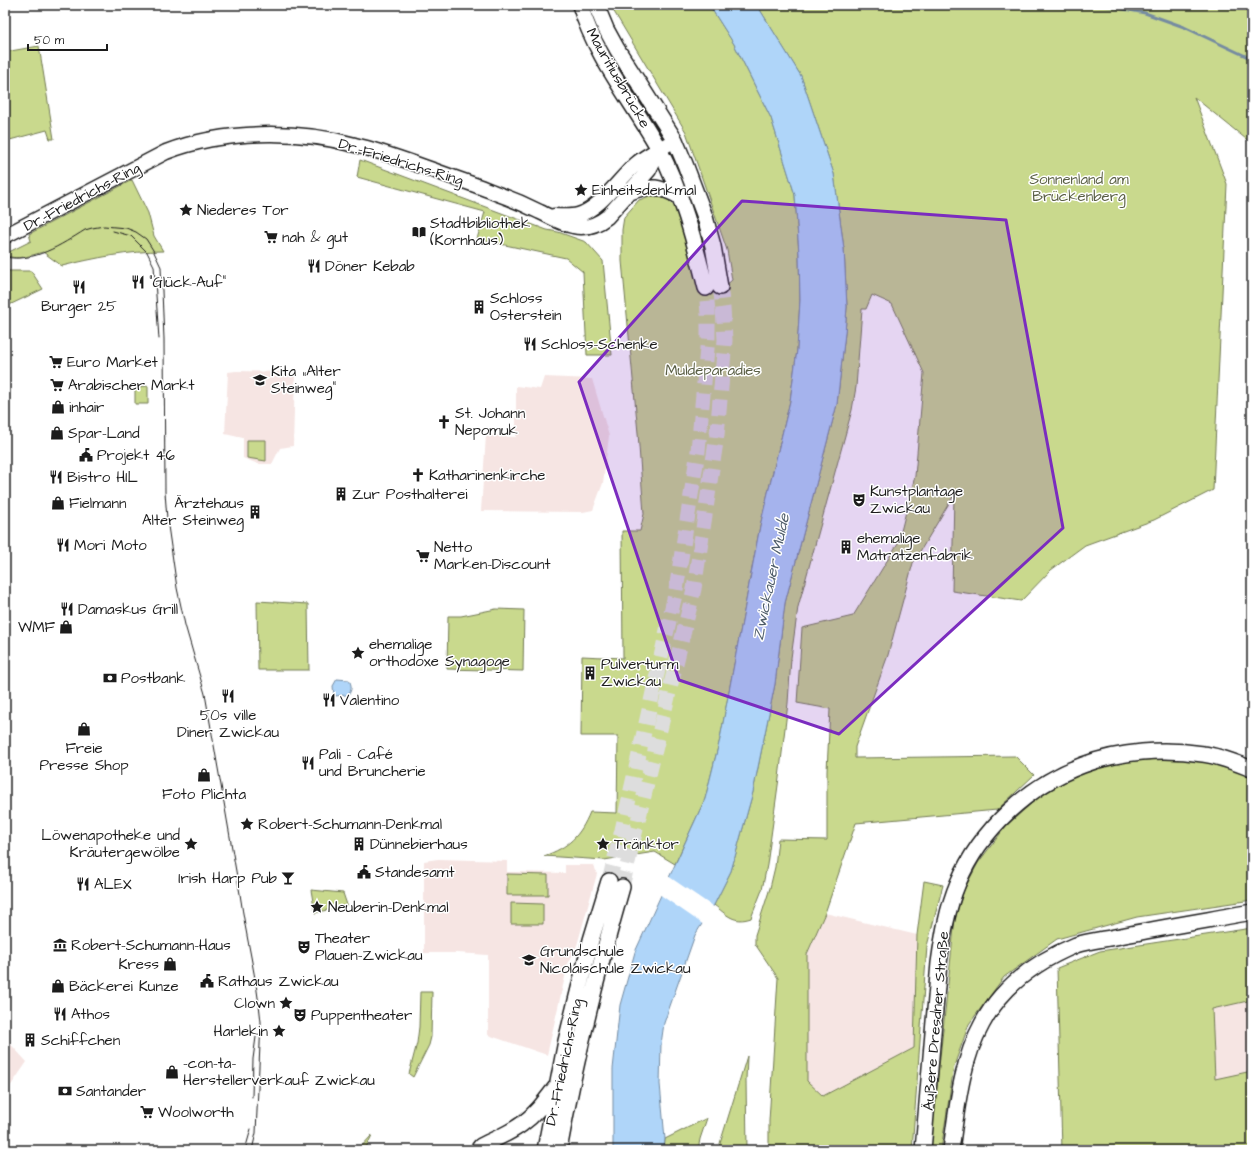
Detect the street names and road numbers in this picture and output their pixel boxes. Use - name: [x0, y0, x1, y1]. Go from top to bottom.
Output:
- street label: Mauritiusbrücke: [581, 24, 655, 132]
- street label: Dr.-Friedrichs-Ring: [336, 133, 466, 192]
- street label: Dr.-Friedrichs-Ring: [20, 157, 145, 238]
- street label: Äußere Dresdner Straße: [918, 930, 954, 1112]
- street label: Dr.-Friedrichs-Ring: [540, 996, 589, 1128]

